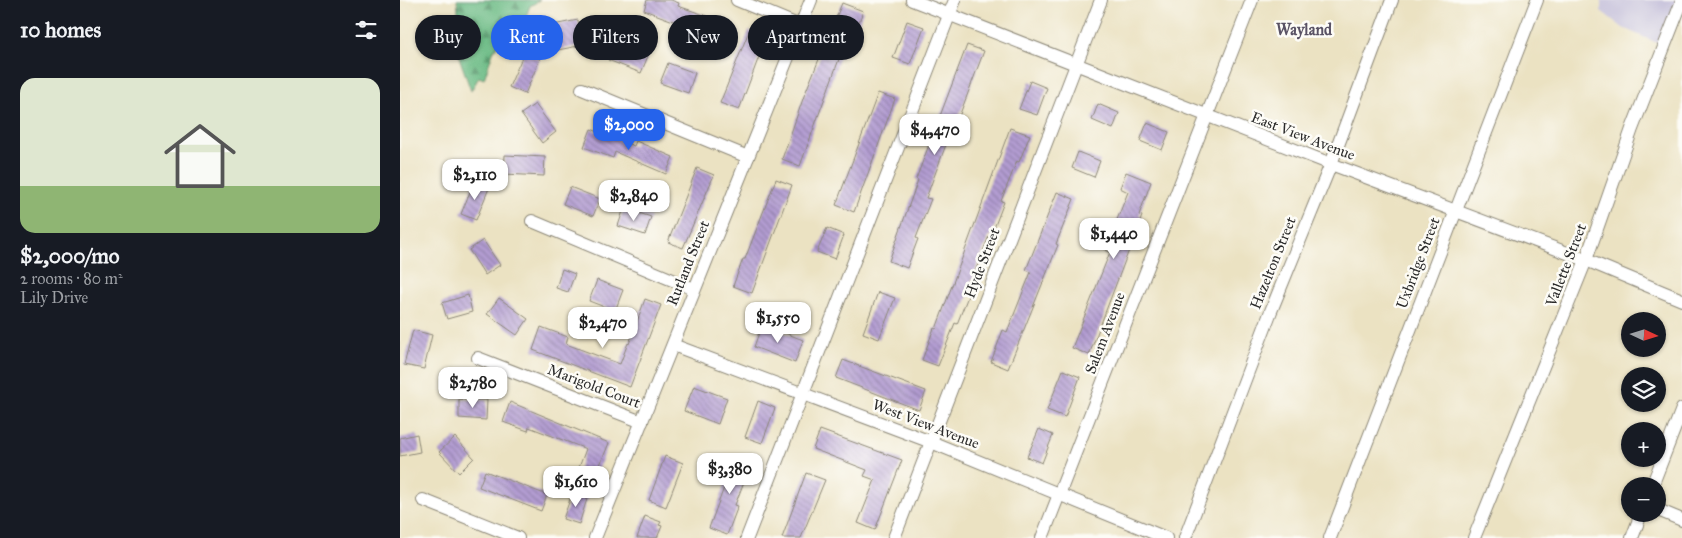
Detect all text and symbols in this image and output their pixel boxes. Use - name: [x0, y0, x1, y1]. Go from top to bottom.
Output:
- chip: Buy: [415, 15, 481, 60]
- chip: Rent: [491, 15, 563, 60]
- chip: Filters: [573, 15, 658, 60]
- chip: New: [668, 15, 738, 60]
- chip: Apartment: [748, 15, 864, 60]
- icon: filters: [352, 16, 380, 44]
- text: 10 homes: [20, 17, 101, 43]
- district label: Wayland: [1276, 20, 1333, 40]
- pin: $2,000: [588, 108, 670, 151]
- street label: East View Avenue: [1248, 108, 1358, 164]
- icon: home: [155, 111, 245, 201]
- pin: $4,470: [894, 114, 976, 156]
- text: $2,000: [604, 115, 654, 134]
- text: $4,470: [910, 120, 960, 139]
- pin: $2,110: [434, 158, 516, 201]
- text: $2,110: [453, 165, 497, 184]
- pin: $2,840: [593, 180, 675, 222]
- text: $2,840: [610, 186, 658, 205]
- street label: Hazelton Street: [1246, 214, 1300, 312]
- street label: Uxbridge Street: [1392, 214, 1444, 311]
- street label: Rutland Street: [663, 217, 714, 308]
- pin: $1,440: [1073, 218, 1155, 260]
- street label: Vallette Street: [1542, 220, 1590, 310]
- text: $1,440: [1090, 224, 1138, 243]
- street label: Hyde Street: [960, 225, 1004, 301]
- text: $2,000/mo: [20, 243, 119, 269]
- text: 2 rooms · 80 m²: [20, 269, 123, 288]
- text: Lily Drive: [20, 288, 88, 307]
- street label: Salem Avenue: [1081, 290, 1129, 376]
- pin: $1,550: [737, 302, 819, 344]
- pin: $2,470: [562, 306, 644, 349]
- text: $1,550: [756, 308, 800, 327]
- north arrow: [1621, 312, 1666, 358]
- map controls: [1621, 312, 1666, 522]
- text: $2,470: [579, 313, 627, 332]
- street label: Marigold Court: [545, 360, 643, 412]
- pin: $2,780: [432, 366, 514, 409]
- button: layers: [1621, 367, 1666, 412]
- text: $2,780: [449, 373, 497, 392]
- street label: West View Avenue: [870, 395, 982, 453]
- button: +: [1621, 422, 1666, 467]
- pin: $3,380: [689, 452, 771, 495]
- text: $3,380: [708, 459, 752, 478]
- pin: $1,610: [535, 466, 617, 508]
- text: $1,610: [554, 472, 598, 491]
- button: −: [1621, 477, 1666, 522]

